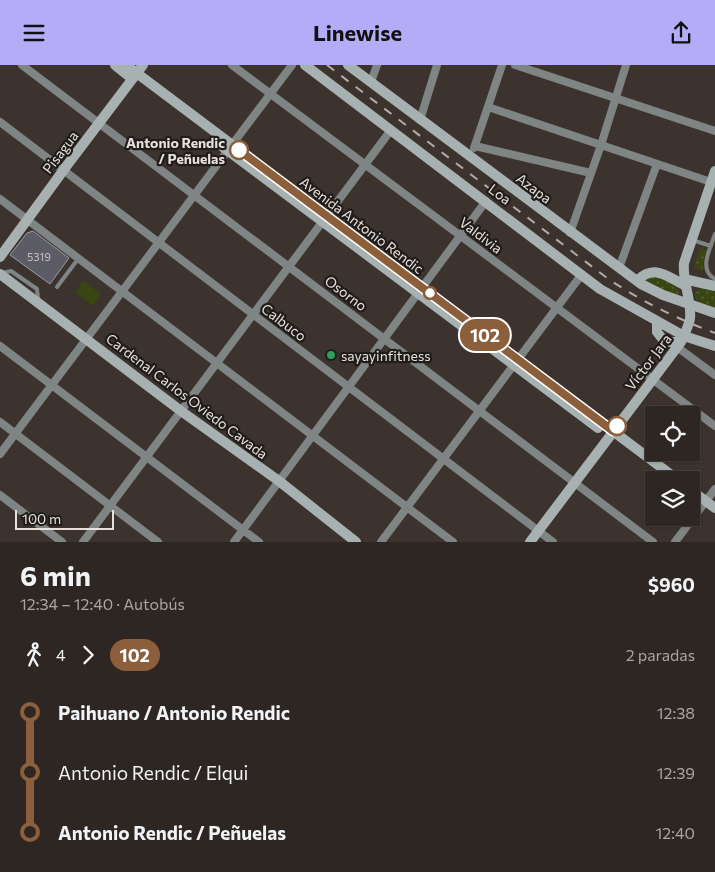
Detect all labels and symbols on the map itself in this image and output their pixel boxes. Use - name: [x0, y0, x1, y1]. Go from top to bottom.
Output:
- street label: Pisagua: [39, 127, 81, 177]
- place label: Antonio Rendic / Peñuelas: [126, 134, 225, 167]
- marker: Antonio Rendic / Peñuelas: [229, 140, 249, 160]
- street label: Azapa: [513, 169, 555, 207]
- street label: Avenida Antonio Rendic: [297, 173, 427, 277]
- street label: Loa: [485, 180, 515, 208]
- street label: Valdivia: [456, 213, 506, 257]
- house number: 5319: [27, 250, 51, 263]
- street label: Osorno: [322, 272, 370, 314]
- unlabelled marker: [423, 286, 437, 300]
- street label: Calbuco: [258, 300, 310, 344]
- line badge: 102: [456, 319, 514, 351]
- street label: Cardenal Carlos Oviedo Cavada: [103, 330, 271, 462]
- street label: Víctor Jara: [621, 330, 675, 394]
- place label: sayayinfitness: [341, 347, 431, 364]
- marker: sayayinfitness: [325, 349, 337, 361]
- unlabelled marker: [607, 416, 627, 436]
- scale bar: [15, 507, 114, 530]

